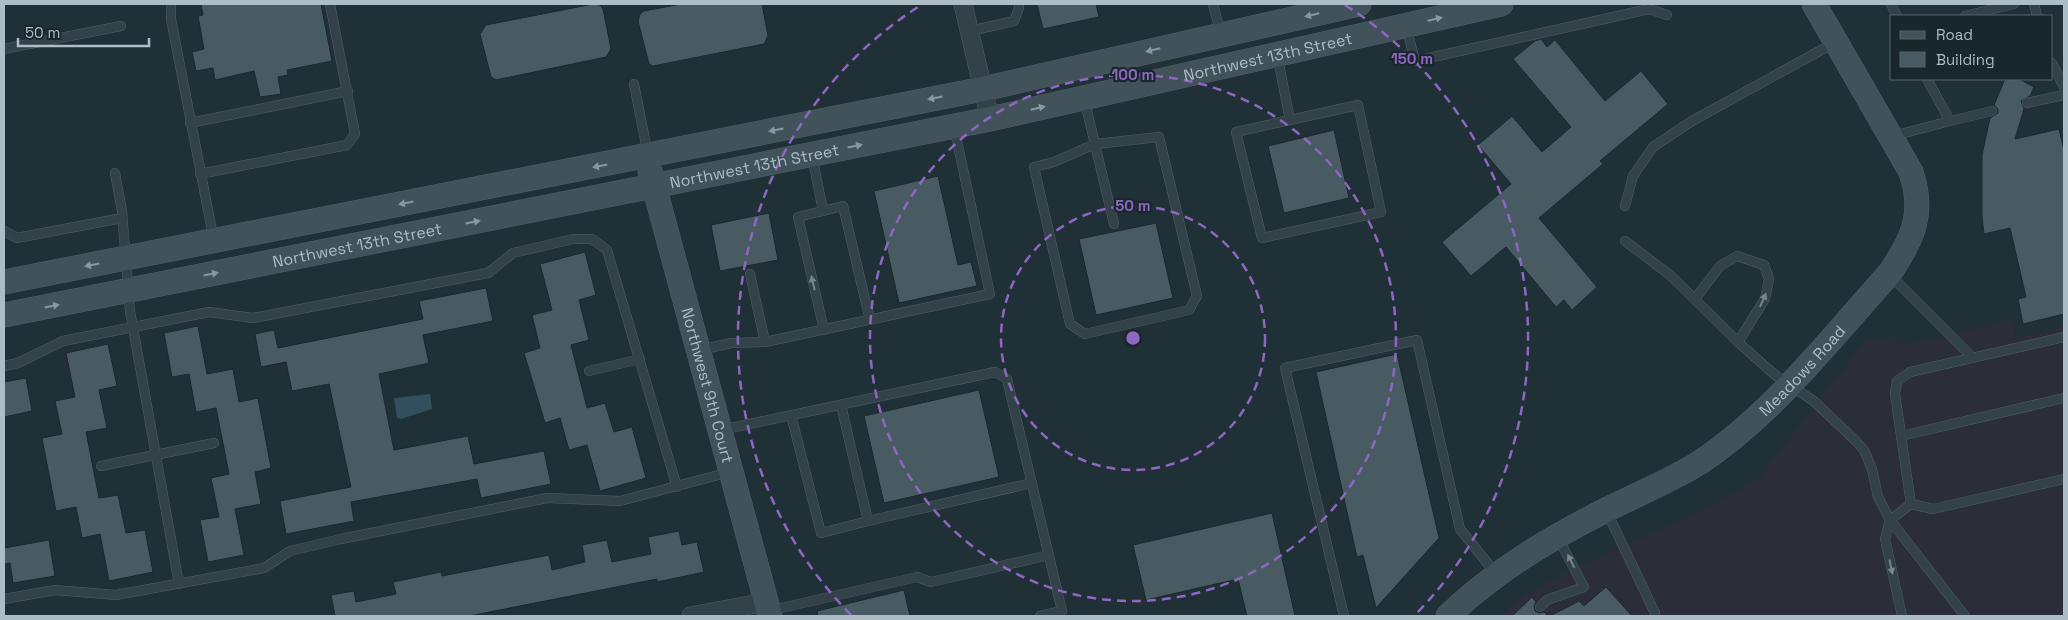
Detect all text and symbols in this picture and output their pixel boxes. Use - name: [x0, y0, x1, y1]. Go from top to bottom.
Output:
- one-way arrow: [1303, 11, 1319, 19]
- scale bar: [18, 15, 149, 47]
- one-way arrow: [1428, 15, 1443, 23]
- legend: [1890, 15, 2053, 80]
- text: 50 m: [25, 23, 60, 42]
- text: Road: [1936, 25, 1973, 44]
- street label: Northwest 13th Street: [1181, 27, 1354, 86]
- one-way arrow: [1146, 46, 1161, 54]
- text: 150 m: [1391, 49, 1433, 68]
- text: Building: [1936, 50, 1995, 69]
- text: 100 m: [1112, 65, 1154, 84]
- one-way arrow: [928, 94, 943, 102]
- one-way arrow: [1030, 104, 1045, 112]
- one-way arrow: [768, 127, 784, 135]
- street label: Northwest 13th Street: [668, 139, 841, 193]
- one-way arrow: [848, 142, 863, 150]
- one-way arrow: [592, 162, 608, 170]
- text: 50 m: [1115, 196, 1151, 215]
- one-way arrow: [398, 200, 414, 208]
- street label: Northwest 13th Street: [271, 218, 444, 272]
- one-way arrow: [466, 218, 482, 226]
- one-way arrow: [85, 261, 100, 269]
- one-way arrow: [203, 270, 219, 278]
- one-way arrow: [809, 275, 817, 290]
- one-way arrow: [1760, 293, 1768, 307]
- one-way arrow: [44, 301, 60, 309]
- street label: Northwest 9th Court: [677, 305, 739, 465]
- street label: Meadows Road: [1754, 321, 1850, 420]
- centre of rings: [1124, 329, 1142, 347]
- one-way arrow: [1567, 554, 1575, 568]
- one-way arrow: [1887, 560, 1895, 575]

